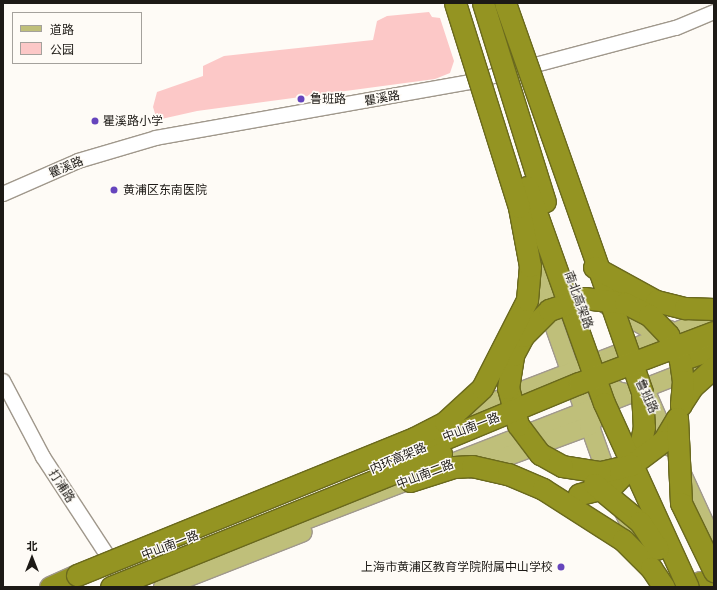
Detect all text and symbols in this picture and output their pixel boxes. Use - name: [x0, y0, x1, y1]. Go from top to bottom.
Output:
- legend: [12, 12, 142, 64]
- text: 道路: [50, 23, 74, 36]
- text: 公园: [50, 43, 74, 56]
- street label: 瞿溪路: [363, 88, 401, 108]
- place label: 鲁班路: [310, 92, 346, 106]
- marker: 鲁班路: [295, 93, 307, 105]
- place label: 瞿溪路小学: [103, 114, 163, 128]
- marker: 瞿溪路小学: [90, 116, 100, 126]
- street label: 瞿溪路: [47, 154, 85, 180]
- place label: 黄浦区东南医院: [123, 183, 207, 197]
- marker: 黄浦区东南医院: [108, 184, 120, 196]
- street label: 南北高架路: [562, 269, 596, 331]
- street label: 鲁班路: [633, 377, 661, 415]
- street label: 中山南一路: [440, 410, 502, 444]
- street label: 内环高架路: [368, 440, 428, 476]
- street label: 中山南二路: [394, 457, 456, 491]
- street label: 打浦路: [46, 467, 78, 505]
- street label: 中山南一路: [139, 528, 201, 562]
- north arrow: [12, 538, 52, 578]
- text: 北: [27, 540, 38, 552]
- place label: 上海市黄浦区教育学院附属中山学校: [361, 560, 553, 574]
- marker: 上海市黄浦区教育学院附属中山学校: [556, 562, 566, 572]

